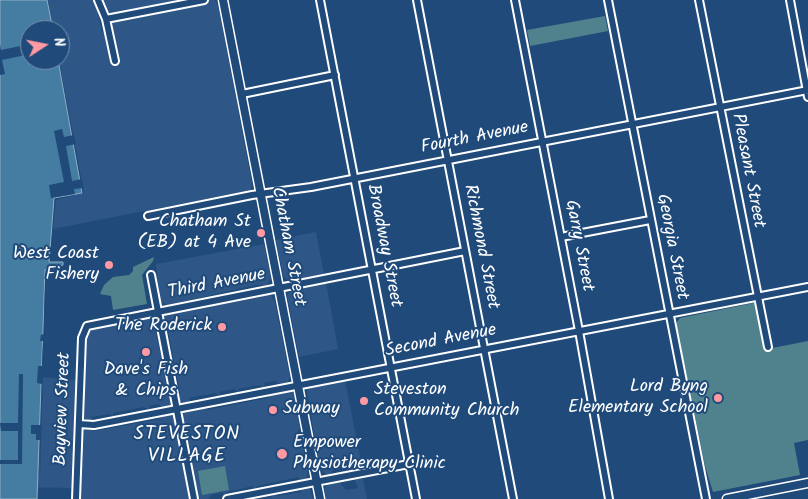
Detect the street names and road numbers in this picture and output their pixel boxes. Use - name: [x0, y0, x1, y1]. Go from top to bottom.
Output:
- street label: Pleasant Street: [725, 112, 769, 230]
- street label: Fourth Avenue: [419, 118, 531, 160]
- street label: Broadway Street: [360, 183, 406, 309]
- street label: Richmond Street: [457, 183, 503, 311]
- street label: Chatham Street: [265, 185, 309, 309]
- street label: Georgia Street: [650, 192, 692, 302]
- street label: Garry Street: [559, 198, 597, 294]
- street label: Third Avenue: [166, 265, 268, 305]
- street label: Second Avenue: [384, 321, 498, 363]
- street label: Bayview Street: [51, 352, 77, 466]

